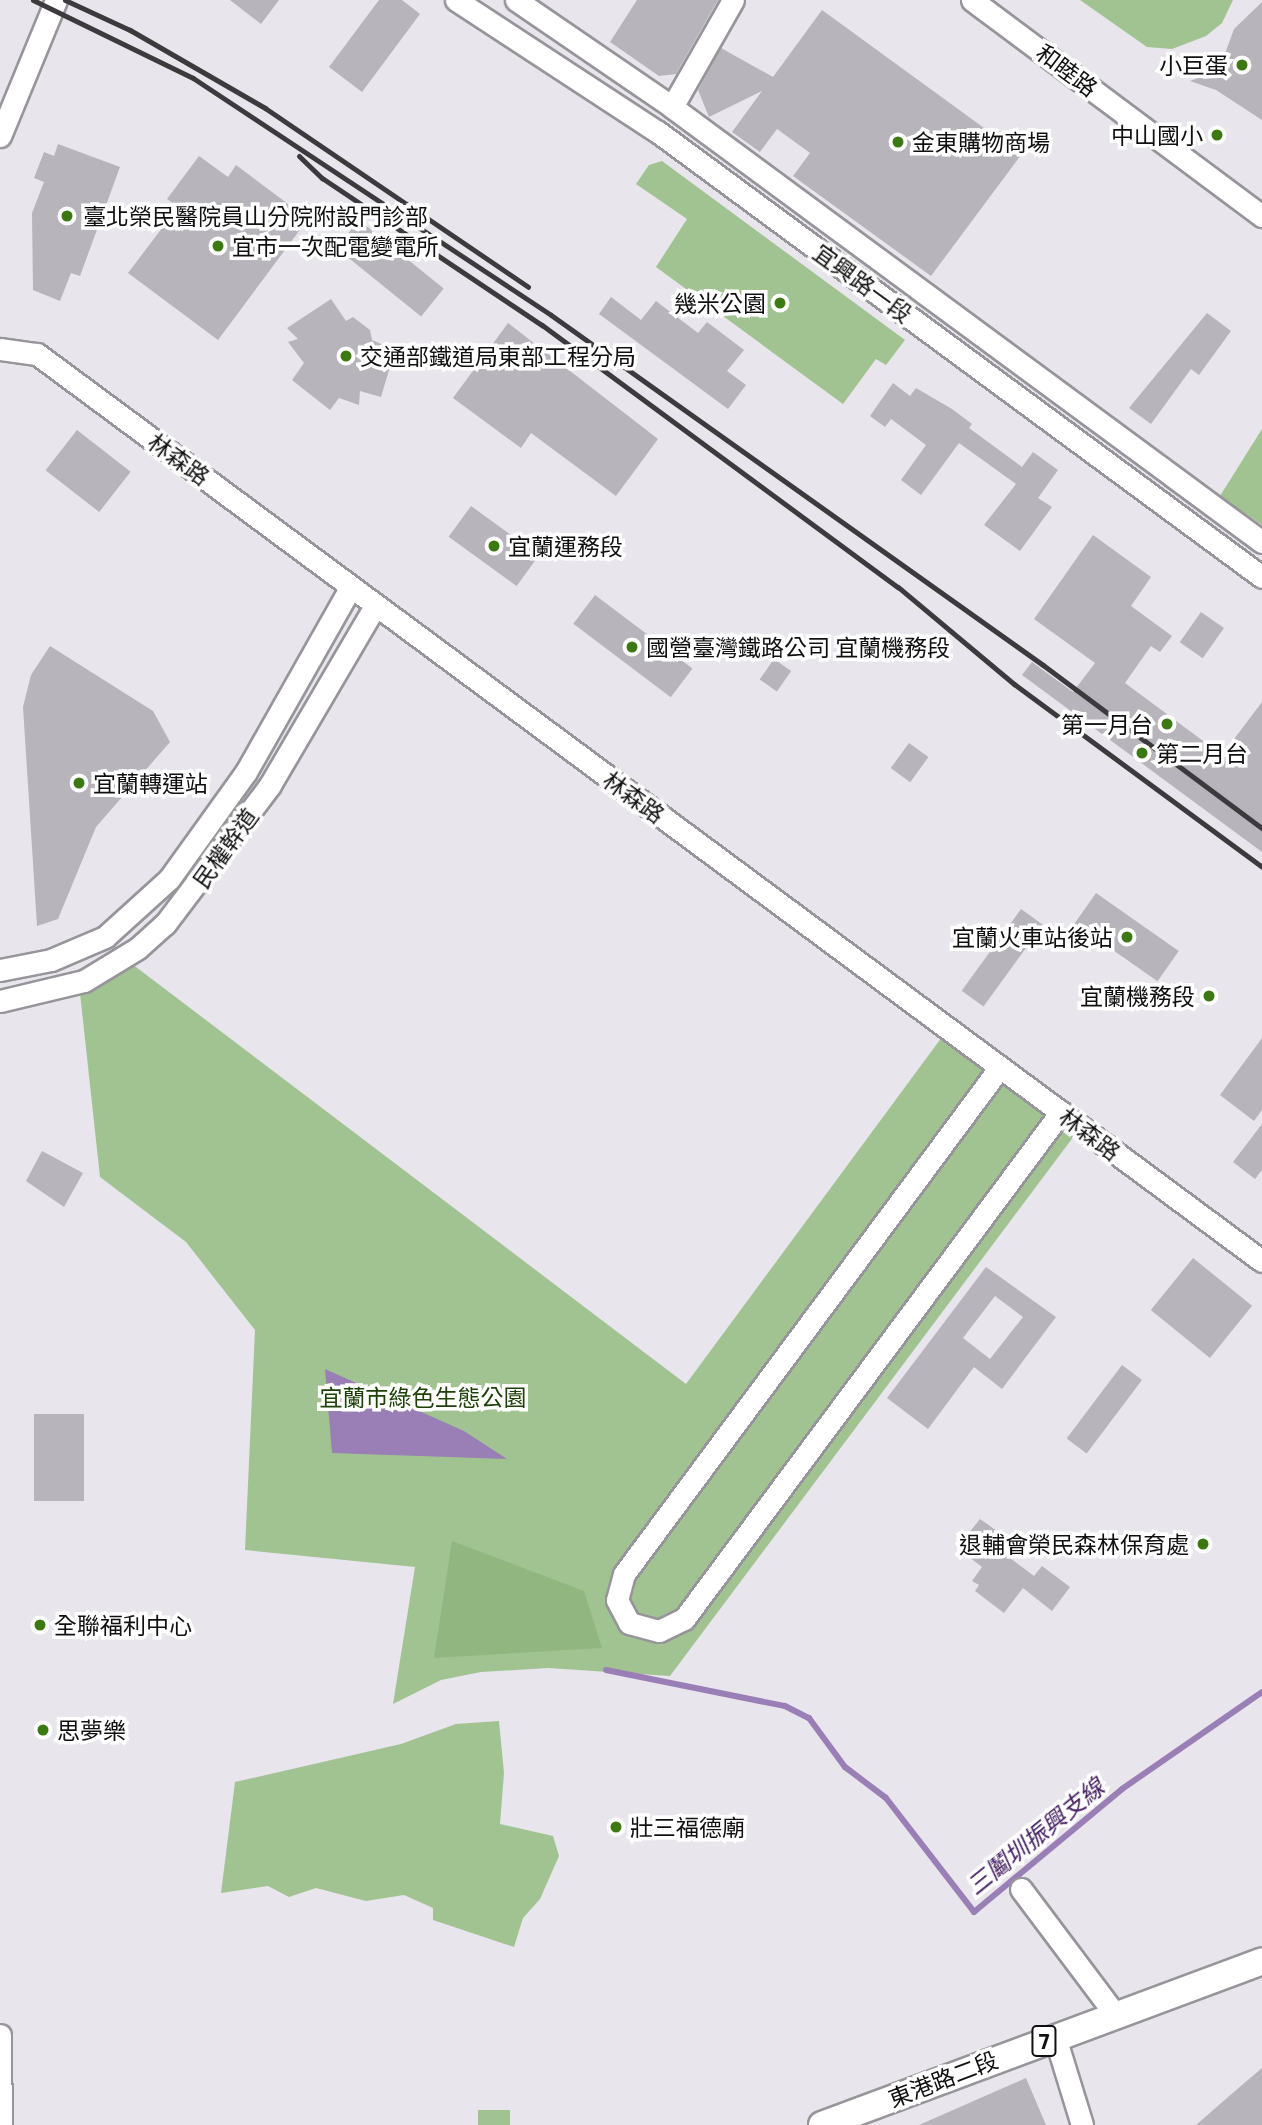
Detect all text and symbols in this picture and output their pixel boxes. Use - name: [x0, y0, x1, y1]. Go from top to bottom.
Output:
- street label: 和睦路: [1031, 38, 1103, 102]
- place label: 小巨蛋: [1159, 51, 1228, 79]
- marker: 小巨蛋: [1234, 57, 1250, 73]
- place label: 中山國小: [1111, 121, 1203, 149]
- marker: 中山國小: [1209, 127, 1225, 143]
- place label: 金東購物商場: [912, 128, 1050, 156]
- marker: 金東購物商場: [890, 134, 906, 150]
- place label: 臺北榮民醫院員山分院附設門診部: [83, 202, 428, 230]
- marker: 臺北榮民醫院員山分院附設門診部: [57, 206, 77, 226]
- place label: 宜市一次配電變電所: [232, 232, 439, 260]
- marker: 宜市一次配電變電所: [210, 238, 226, 254]
- street label: 宜興路一段: [808, 238, 918, 328]
- place label: 幾米公園: [674, 289, 766, 317]
- marker: 幾米公園: [772, 295, 788, 311]
- place label: 交通部鐵道局東部工程分局: [360, 342, 636, 370]
- marker: 交通部鐵道局東部工程分局: [338, 348, 354, 364]
- street label: 林森路: [143, 428, 215, 490]
- place label: 宜蘭運務段: [508, 532, 623, 560]
- marker: 宜蘭運務段: [486, 538, 502, 554]
- place label: 國營臺灣鐵路公司 宜蘭機務段: [646, 633, 950, 661]
- marker: 國營臺灣鐵路公司 宜蘭機務段: [624, 639, 640, 655]
- place label: 第一月台: [1061, 710, 1153, 738]
- marker: 第一月台: [1159, 716, 1175, 732]
- place label: 第二月台: [1156, 739, 1248, 767]
- marker: 第二月台: [1134, 745, 1150, 761]
- street label: 林森路: [598, 766, 670, 828]
- place label: 宜蘭轉運站: [93, 769, 208, 797]
- marker: 宜蘭轉運站: [71, 775, 87, 791]
- street label: 民權幹道: [187, 803, 263, 893]
- place label: 宜蘭火車站後站: [952, 923, 1113, 951]
- marker: 宜蘭火車站後站: [1119, 929, 1135, 945]
- place label: 宜蘭機務段: [1080, 982, 1195, 1010]
- marker: 宜蘭機務段: [1201, 988, 1217, 1004]
- street label: 林森路: [1054, 1102, 1126, 1166]
- park label: 宜蘭市綠色生態公園: [320, 1383, 526, 1411]
- place label: 退輔會榮民森林保育處: [959, 1530, 1189, 1558]
- marker: 退輔會榮民森林保育處: [1195, 1536, 1211, 1552]
- place label: 全聯福利中心: [54, 1611, 192, 1639]
- marker: 全聯福利中心: [32, 1617, 48, 1633]
- place label: 思夢樂: [57, 1716, 126, 1744]
- marker: 思夢樂: [35, 1722, 51, 1738]
- water label: 三鬮圳振興支線: [961, 1772, 1109, 1900]
- place label: 壯三福德廟: [630, 1813, 745, 1841]
- marker: 壯三福德廟: [608, 1819, 624, 1835]
- road number: 7: [1030, 2024, 1058, 2058]
- street label: 東港路二段: [884, 2046, 1002, 2112]

